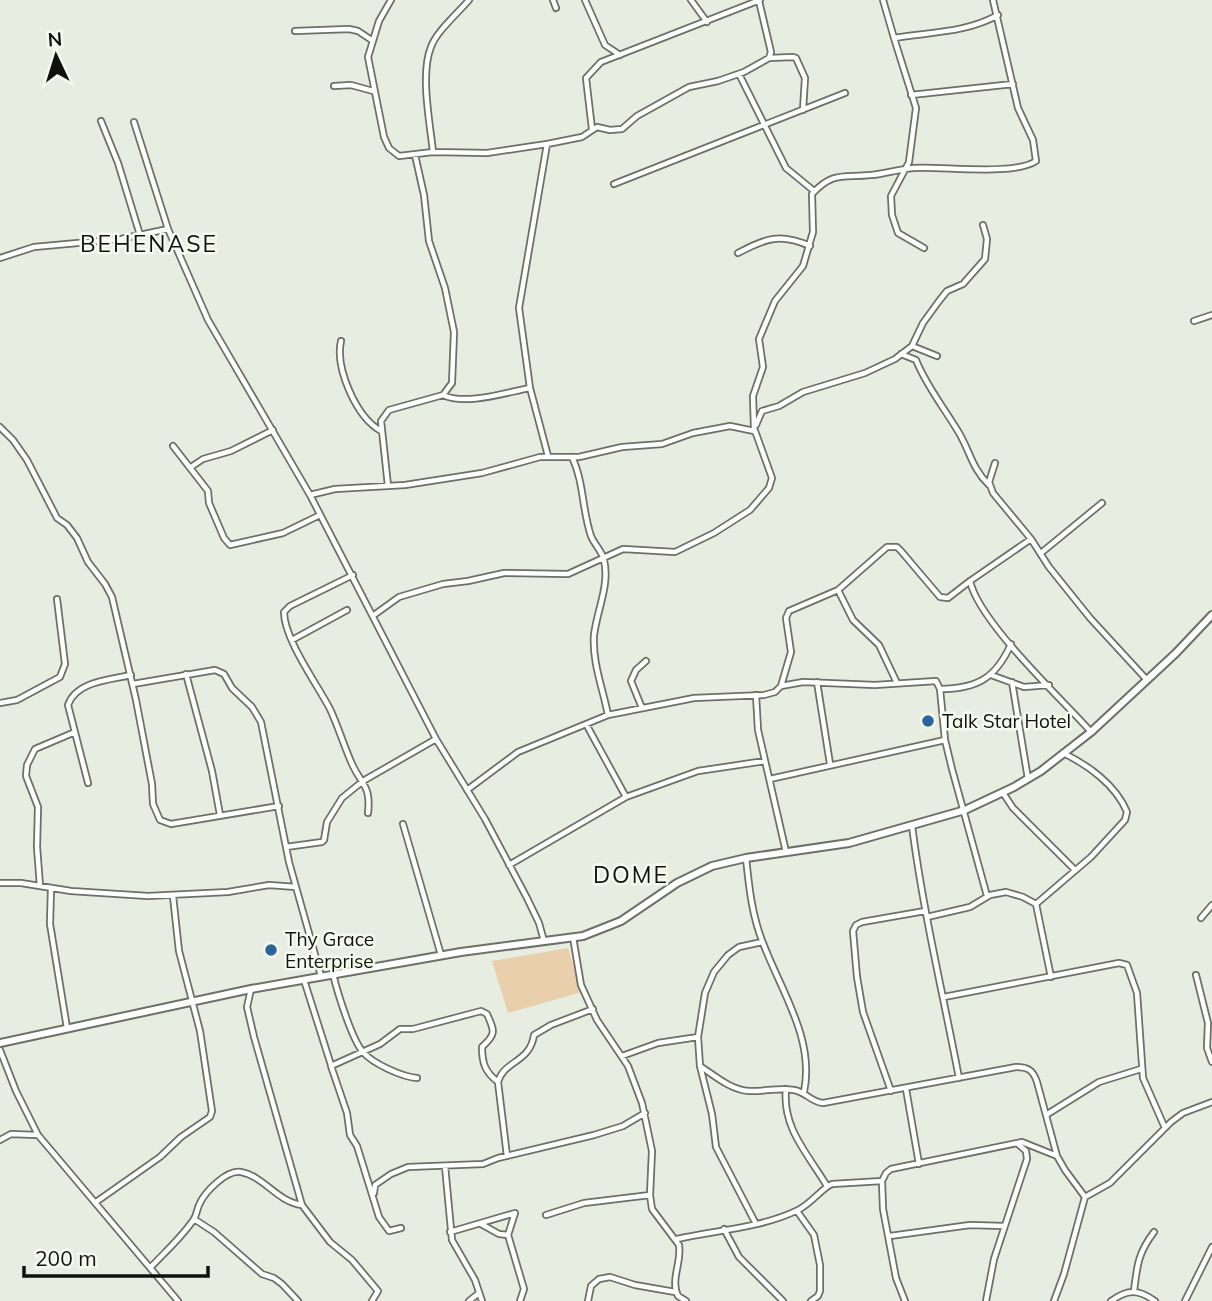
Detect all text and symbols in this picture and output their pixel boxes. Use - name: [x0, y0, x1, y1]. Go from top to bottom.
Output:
- north arrow: [21, 21, 91, 91]
- text: N: [47, 27, 63, 52]
- district label: BEHENASE: [80, 229, 218, 258]
- place label: Talk Star Hotel: [942, 709, 1071, 733]
- marker: Talk Star Hotel: [920, 713, 936, 729]
- district label: DOME: [593, 860, 669, 889]
- place label: Thy Grace Enterprise: [285, 927, 374, 973]
- marker: Thy Grace Enterprise: [263, 942, 279, 958]
- scale bar: [24, 1234, 208, 1278]
- text: 200 m: [35, 1245, 97, 1271]

